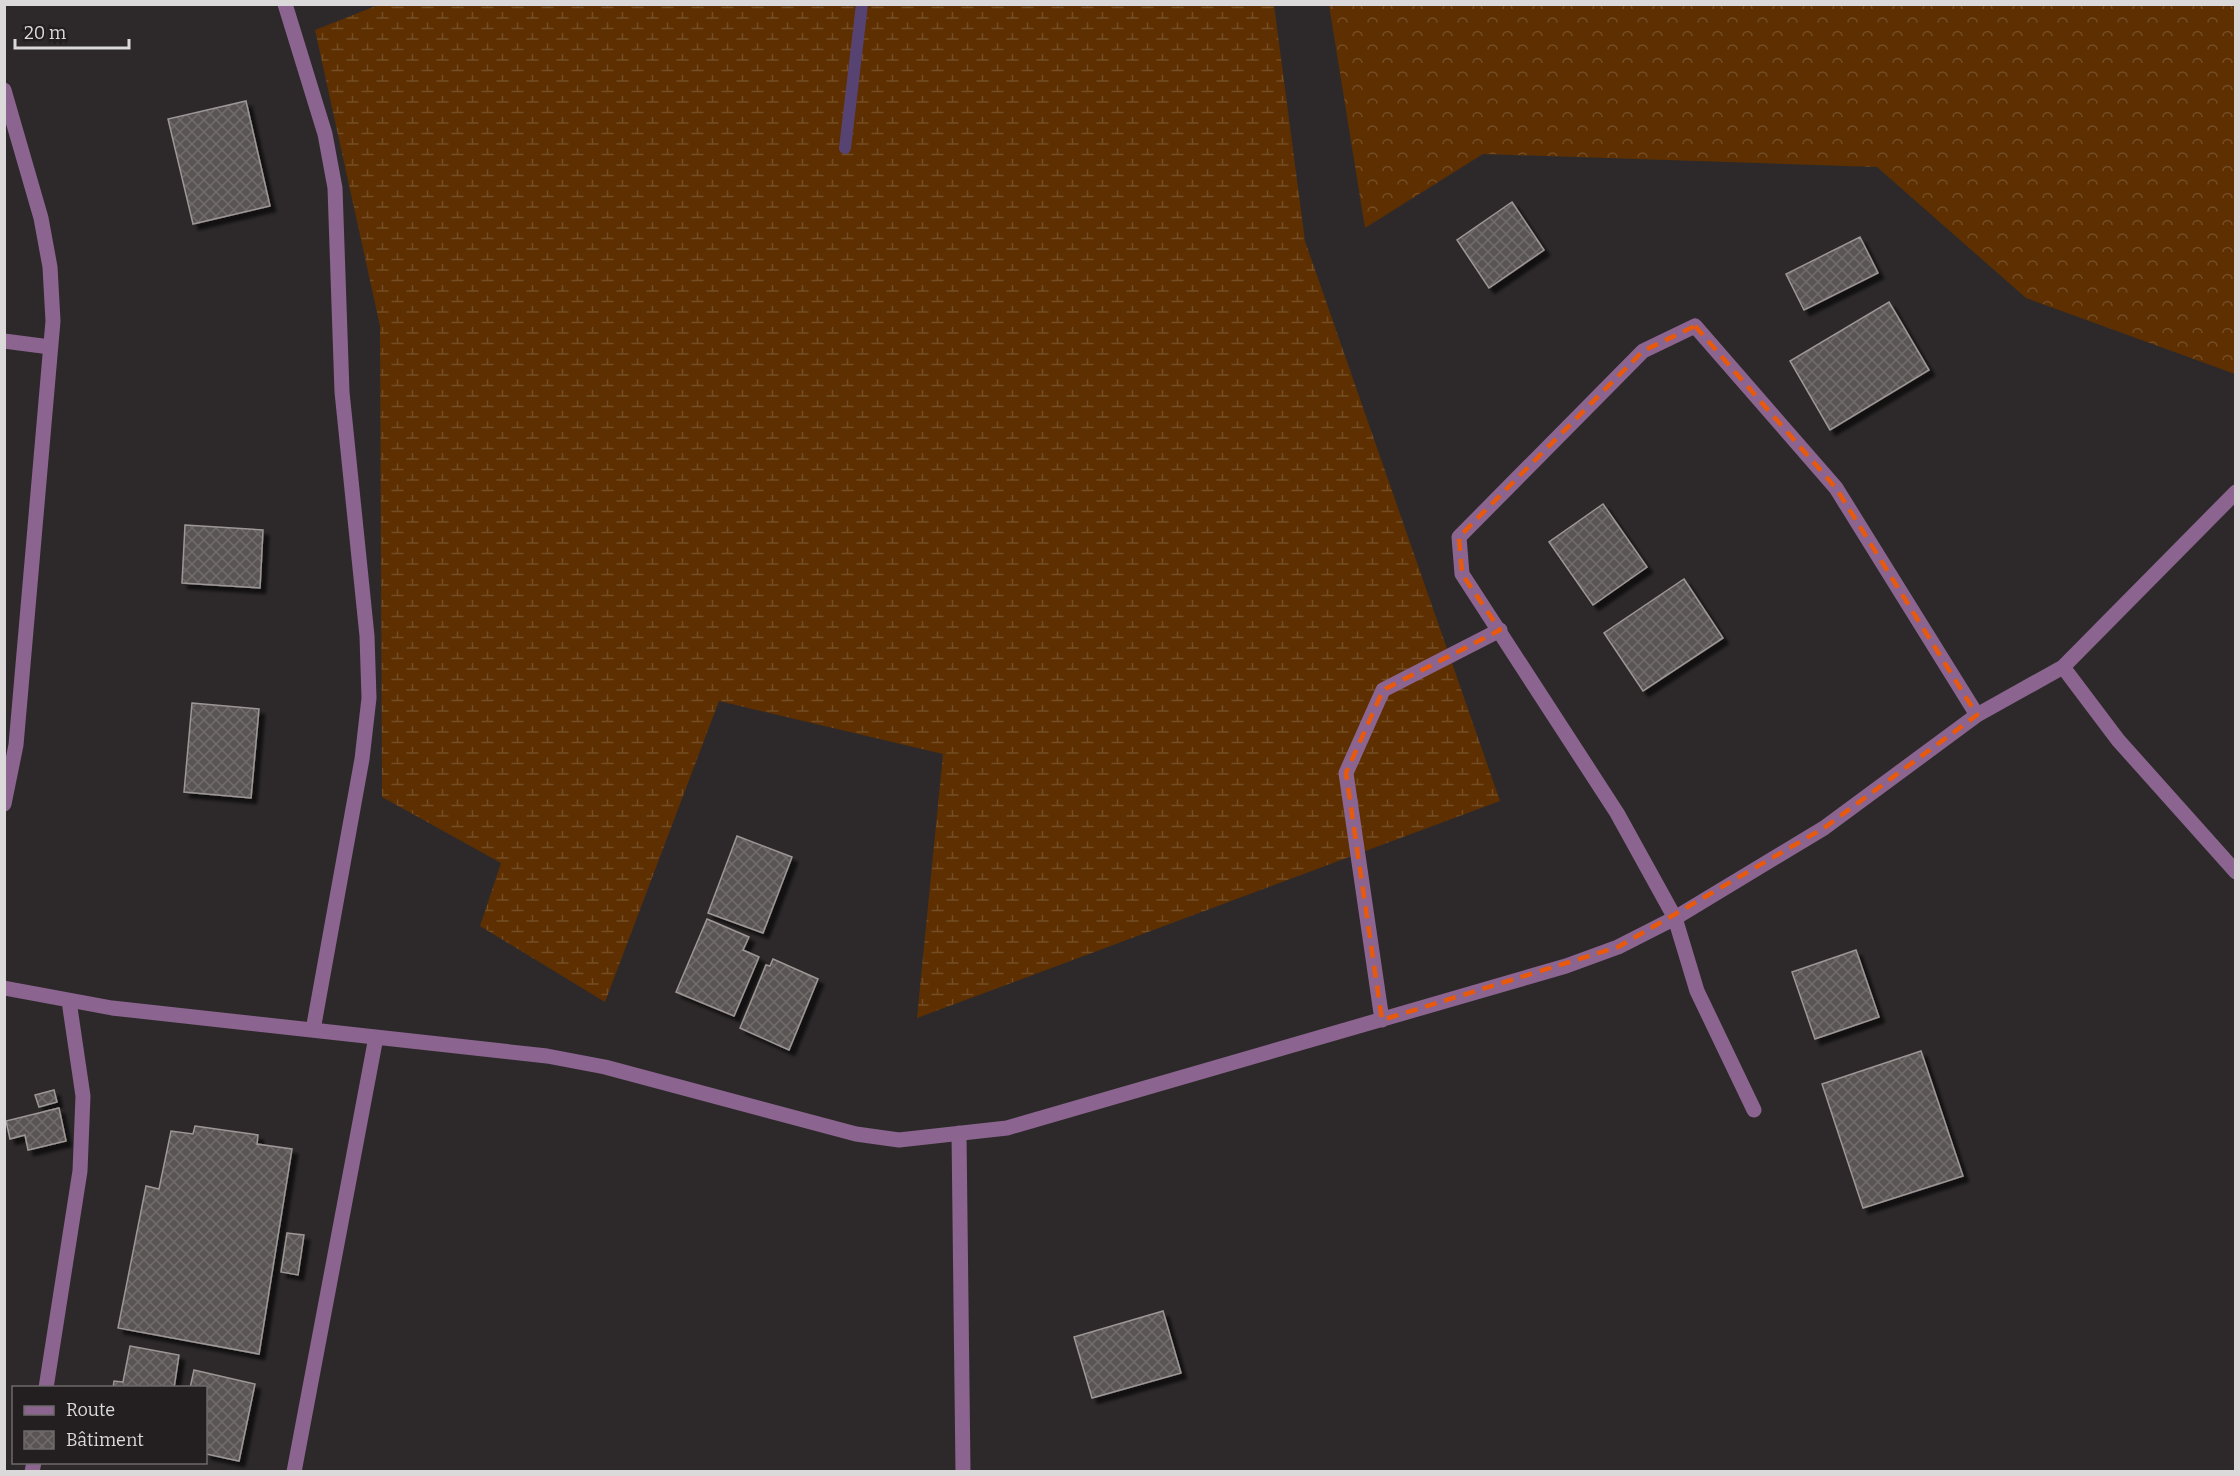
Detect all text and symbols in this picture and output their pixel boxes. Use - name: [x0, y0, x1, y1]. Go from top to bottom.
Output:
- scale bar: [15, 12, 129, 50]
- text: 20 m: [24, 22, 66, 44]
- legend: [12, 1386, 207, 1464]
- text: Route: [66, 1399, 115, 1421]
- text: Bâtiment: [66, 1429, 144, 1451]

